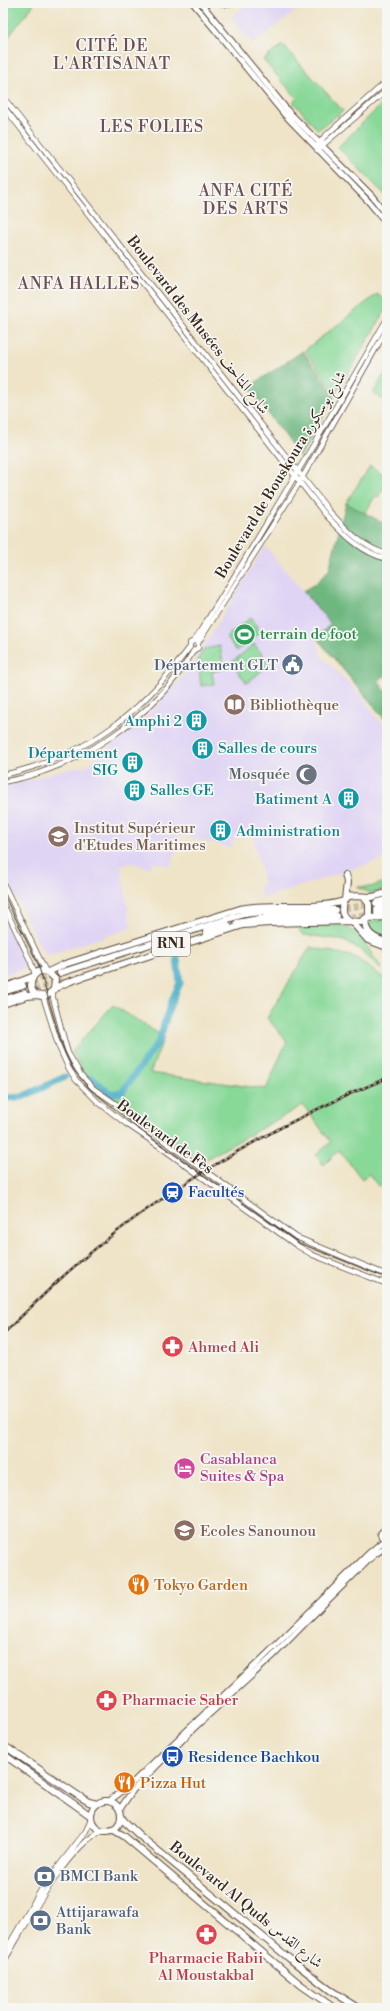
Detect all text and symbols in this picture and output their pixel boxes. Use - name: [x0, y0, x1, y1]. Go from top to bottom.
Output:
- district label: CITÉ DE L'ARTISANAT: [53, 34, 171, 74]
- district label: LES FOLIES: [100, 117, 204, 137]
- district label: ANFA CITÉ DES ARTS: [198, 179, 293, 219]
- street label: Boulevard des Musées شارع المتاحف: [119, 231, 274, 420]
- district label: ANFA HALLES: [17, 274, 140, 294]
- street label: Boulevard de Bouskoura شارع بوسكورة: [211, 368, 353, 585]
- sports icon: terrain de foot: [231, 621, 257, 647]
- place label: terrain de foot: [260, 625, 358, 644]
- public building icon: Département GLT: [280, 652, 306, 678]
- place label: Département GLT: [154, 656, 278, 675]
- library icon: Bibliothèque: [222, 692, 248, 718]
- place label: Bibliothèque: [249, 696, 339, 715]
- building icon: Amphi 2: [184, 708, 210, 734]
- place label: Amphi 2: [123, 712, 182, 731]
- building icon: Salles de cours: [190, 735, 216, 761]
- place label: Salles de cours: [218, 739, 317, 758]
- place label: Département SIG: [28, 744, 119, 780]
- building icon: Département SIG: [120, 749, 146, 775]
- mosque icon: Mosquée: [293, 761, 319, 787]
- place label: Mosquée: [229, 765, 290, 784]
- building icon: Salles GE: [121, 777, 147, 803]
- place label: Salles GE: [150, 781, 214, 800]
- building icon: Batiment A: [335, 786, 361, 812]
- place label: Batiment A: [254, 790, 333, 809]
- building icon: Administration: [207, 818, 233, 844]
- place label: Institut Supérieur d'Etudes Maritimes: [74, 819, 206, 855]
- place label: Administration: [235, 822, 340, 841]
- school or university icon: Institut Supérieur d'Etudes Maritimes: [45, 824, 71, 850]
- road number: RN1: [152, 932, 190, 956]
- street label: Boulevard de Fès: [112, 1095, 217, 1178]
- station icon: Facultés: [160, 1179, 186, 1205]
- place label: Facultés: [188, 1183, 244, 1202]
- pharmacy icon: Ahmed Ali: [160, 1334, 186, 1360]
- place label: Ahmed Ali: [187, 1338, 259, 1357]
- place label: Casablanca Suites & Spa: [200, 1450, 285, 1486]
- hotel icon: Casablanca Suites & Spa: [171, 1455, 197, 1481]
- school or university icon: Ecoles Sanounou: [171, 1518, 197, 1544]
- place label: Ecoles Sanounou: [200, 1522, 317, 1541]
- restaurant icon: Tokyo Garden: [126, 1572, 152, 1598]
- place label: Tokyo Garden: [154, 1576, 248, 1595]
- pharmacy icon: Pharmacie Saber: [94, 1687, 120, 1713]
- place label: Pharmacie Saber: [122, 1691, 239, 1710]
- bus stop icon: Residence Bachkou: [160, 1744, 186, 1770]
- place label: Residence Bachkou: [188, 1748, 320, 1767]
- restaurant icon: Pizza Hut: [111, 1770, 137, 1796]
- place label: Pizza Hut: [140, 1774, 207, 1793]
- street label: Boulevard Al Quds شارع القدس: [163, 1837, 326, 1975]
- bank icon: BMCI Bank: [31, 1863, 57, 1889]
- place label: BMCI Bank: [59, 1867, 139, 1886]
- place label: Attijarawafa Bank: [55, 1903, 139, 1939]
- bank icon: Attijarawafa Bank: [27, 1908, 53, 1934]
- pharmacy icon: Pharmacie Rabii Al Moustakbal: [193, 1922, 219, 1948]
- place label: Pharmacie Rabii Al Moustakbal: [149, 1949, 263, 1985]

